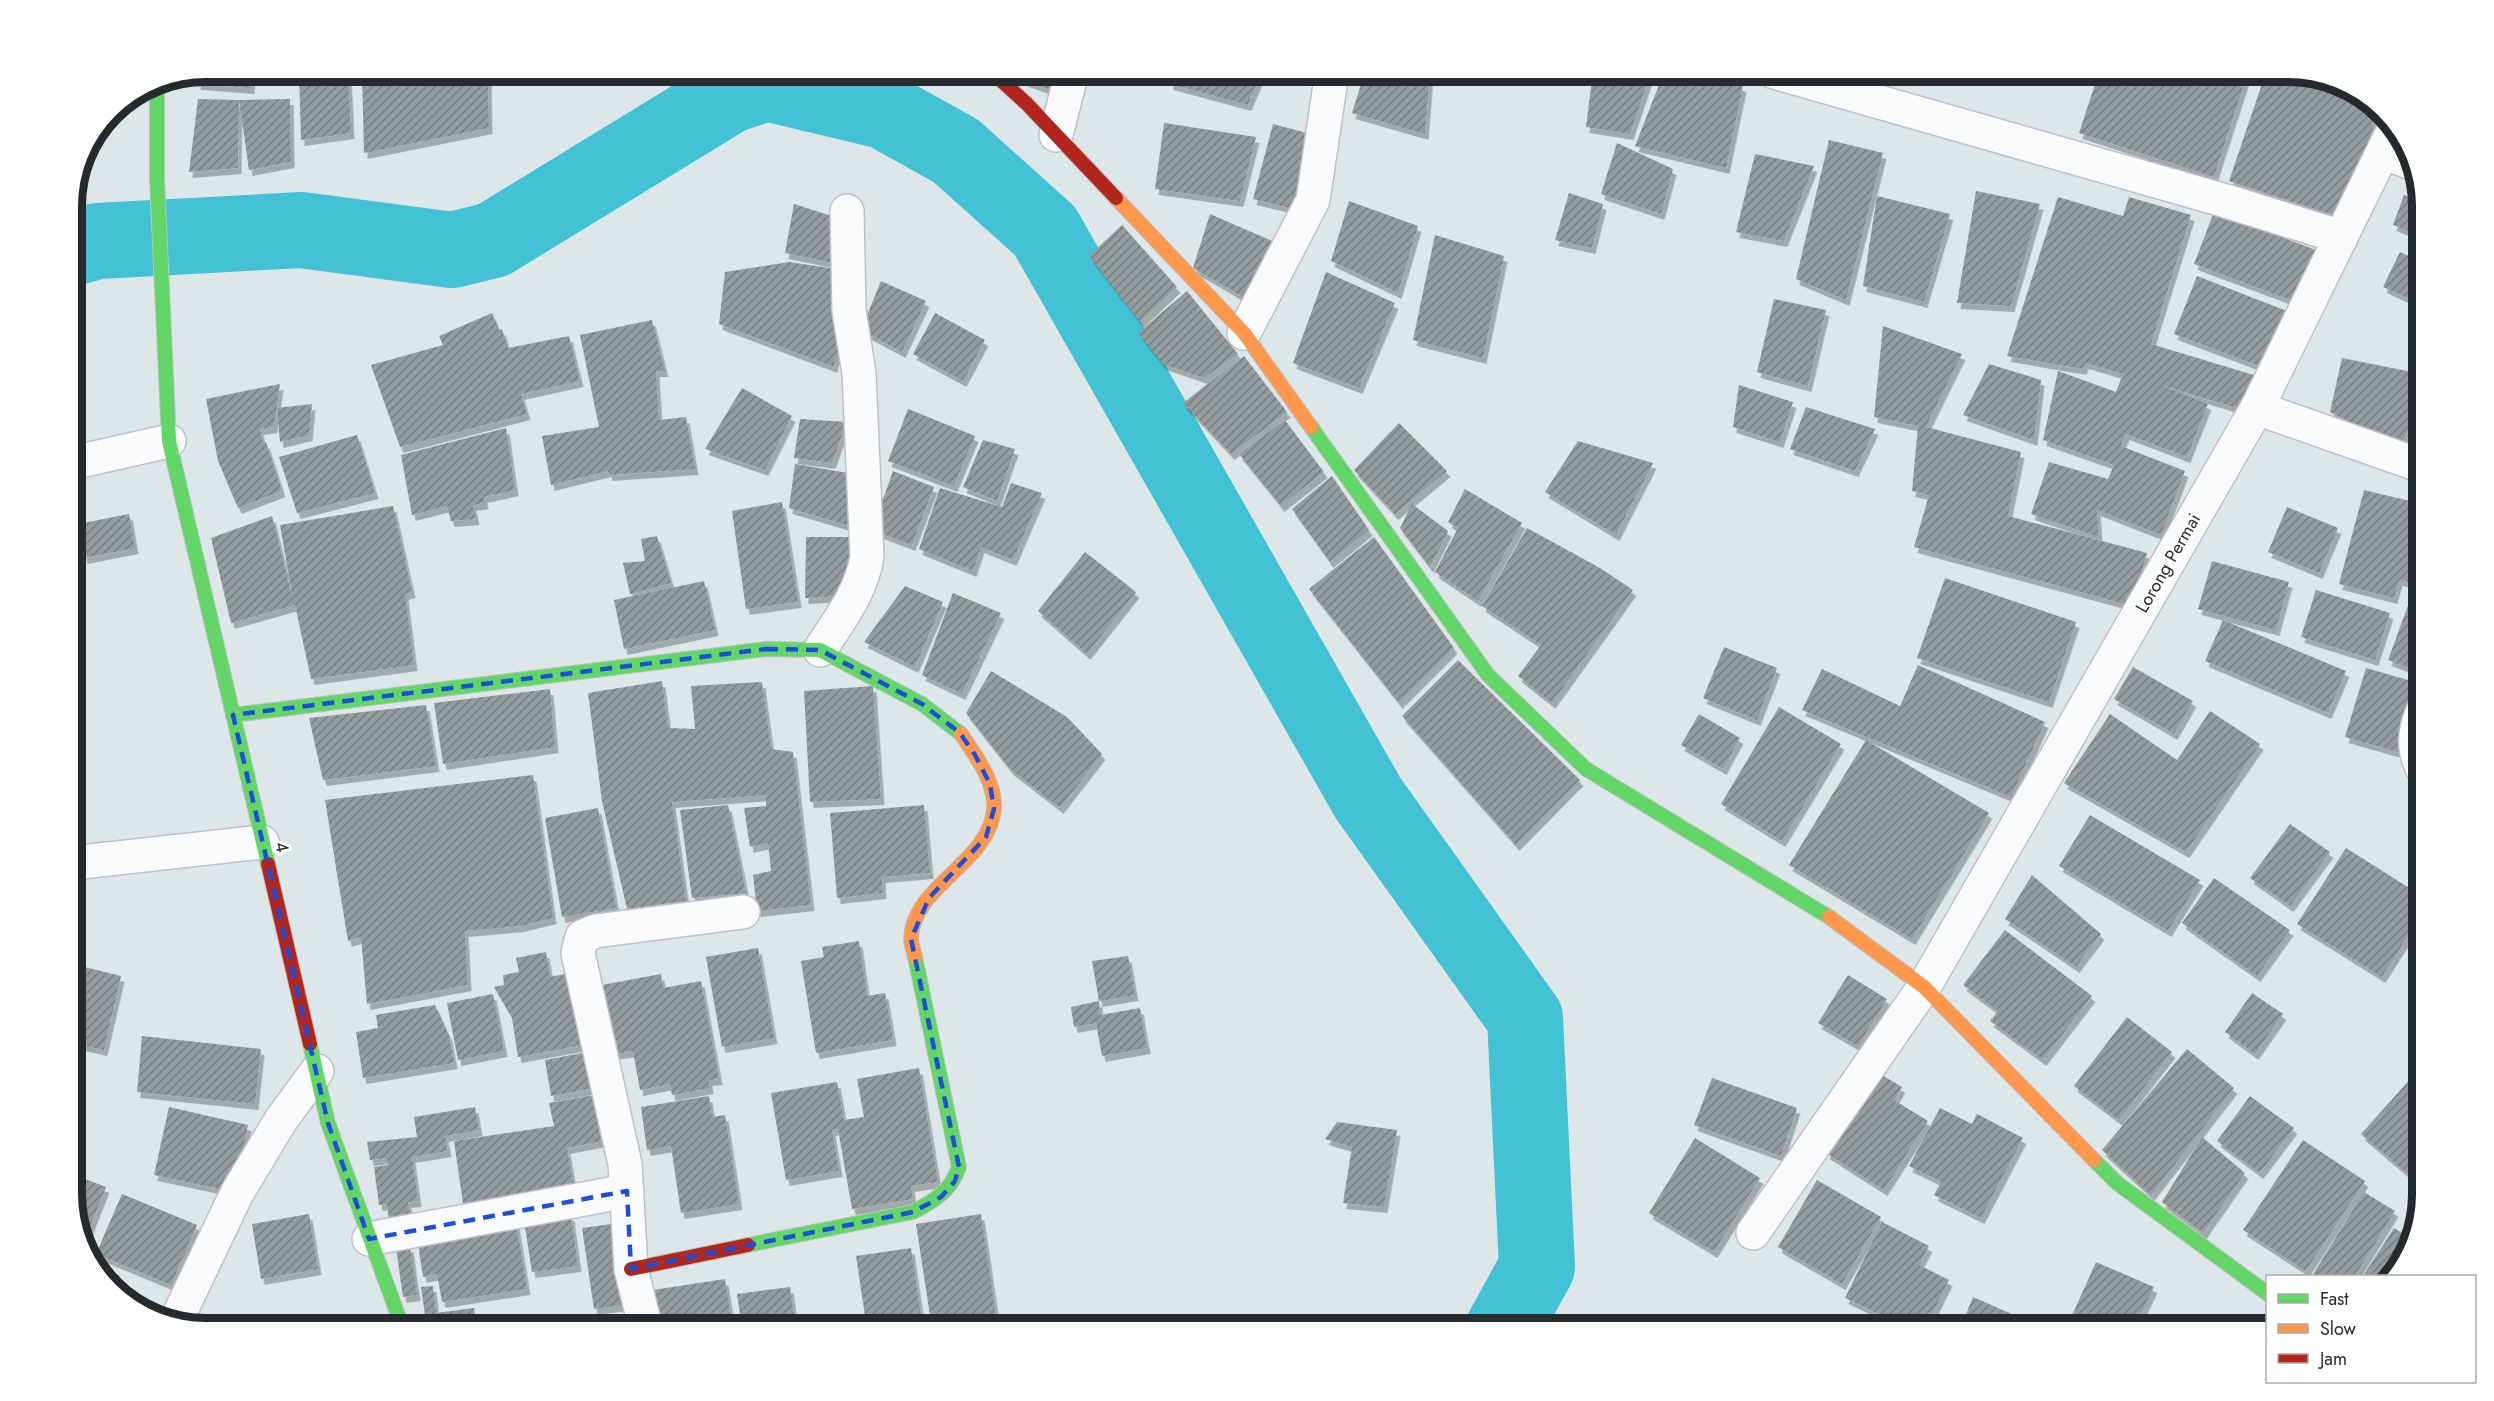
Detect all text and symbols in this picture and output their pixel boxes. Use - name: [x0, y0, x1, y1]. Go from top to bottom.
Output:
- street label: Lorong Permai: [2129, 508, 2207, 618]
- street label: 4: [268, 839, 296, 855]
- legend: [2266, 1275, 2476, 1383]
- text: Fast: [2320, 1286, 2349, 1312]
- text: Slow: [2320, 1316, 2357, 1342]
- text: Jam: [2318, 1346, 2347, 1372]

